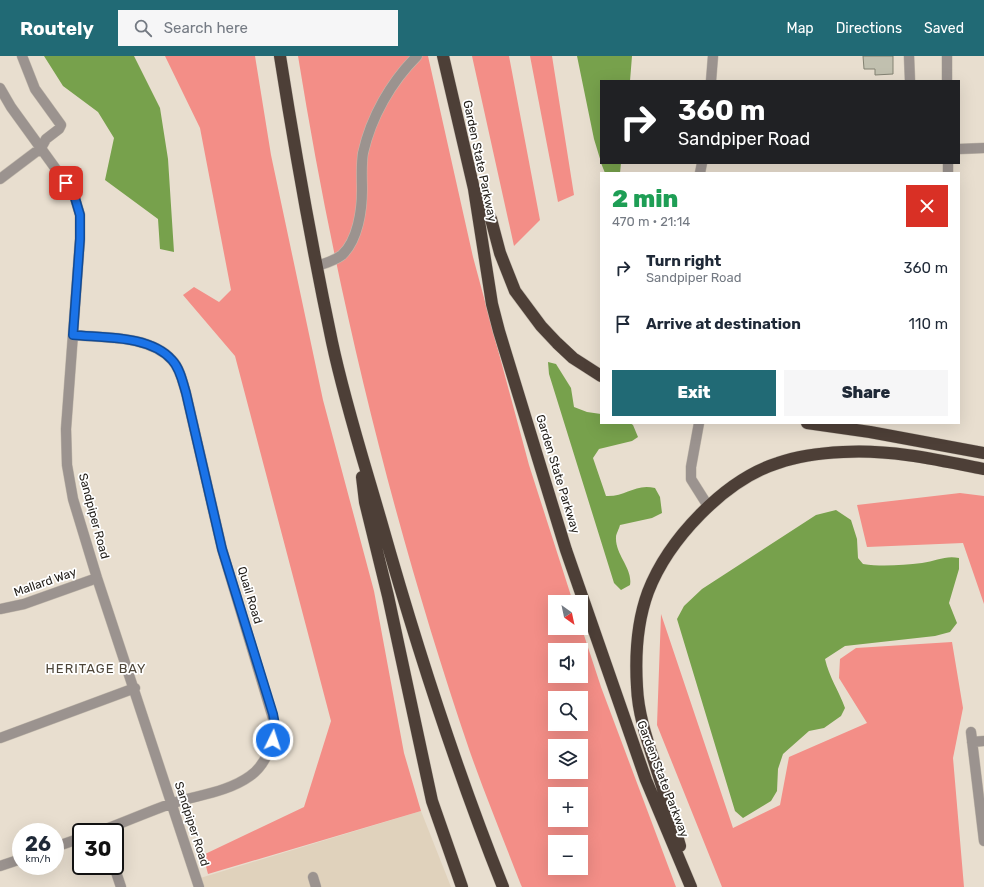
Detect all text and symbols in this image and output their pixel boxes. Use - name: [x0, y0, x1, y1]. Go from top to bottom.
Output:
- search box: [118, 10, 398, 46]
- text: Routely: [20, 17, 94, 40]
- icon: search: [132, 17, 154, 39]
- text: Search here: [164, 19, 248, 37]
- text: Map: [787, 20, 814, 37]
- text: Directions: [836, 20, 902, 37]
- text: Saved: [924, 20, 964, 37]
- text: 360 m: [678, 94, 765, 127]
- icon: right: [612, 96, 664, 148]
- street label: Garden State Parkway: [460, 99, 500, 223]
- text: Sandpiper Road: [678, 128, 810, 150]
- pin: [49, 166, 83, 200]
- icon: arrive: [55, 172, 77, 194]
- text: 2 min: [612, 185, 678, 213]
- button: close: [906, 185, 948, 227]
- text: 470 m · 21:14: [612, 214, 690, 229]
- text: Turn right: [646, 252, 721, 270]
- icon: right: [612, 257, 634, 279]
- text: 360 m: [903, 259, 948, 277]
- text: Sandpiper Road: [646, 270, 741, 285]
- icon: arrive: [612, 313, 634, 335]
- text: Arrive at destination: [646, 315, 801, 333]
- text: 110 m: [909, 315, 948, 333]
- button: Exit: [612, 370, 776, 416]
- button: Share: [784, 370, 948, 416]
- street label: Garden State Parkway: [533, 413, 583, 536]
- street label: Sandpiper Road: [76, 472, 112, 560]
- street label: Mallard Way: [12, 565, 79, 599]
- street label: Quail Road: [235, 565, 265, 625]
- north arrow: [548, 595, 588, 635]
- map controls: [548, 595, 588, 875]
- button: sound: [548, 643, 588, 683]
- district label: HERITAGE BAY: [45, 661, 147, 676]
- button: search: [548, 691, 588, 731]
- position arrow: [252, 719, 294, 761]
- street label: Garden State Parkway: [634, 719, 692, 840]
- button: layers: [548, 739, 588, 779]
- street label: Sandpiper Road: [172, 780, 212, 868]
- button: +: [548, 787, 588, 827]
- speed limit sign: 30: [72, 823, 124, 875]
- text: 26: [25, 832, 51, 856]
- button: −: [548, 835, 588, 875]
- text: km/h: [26, 853, 50, 865]

